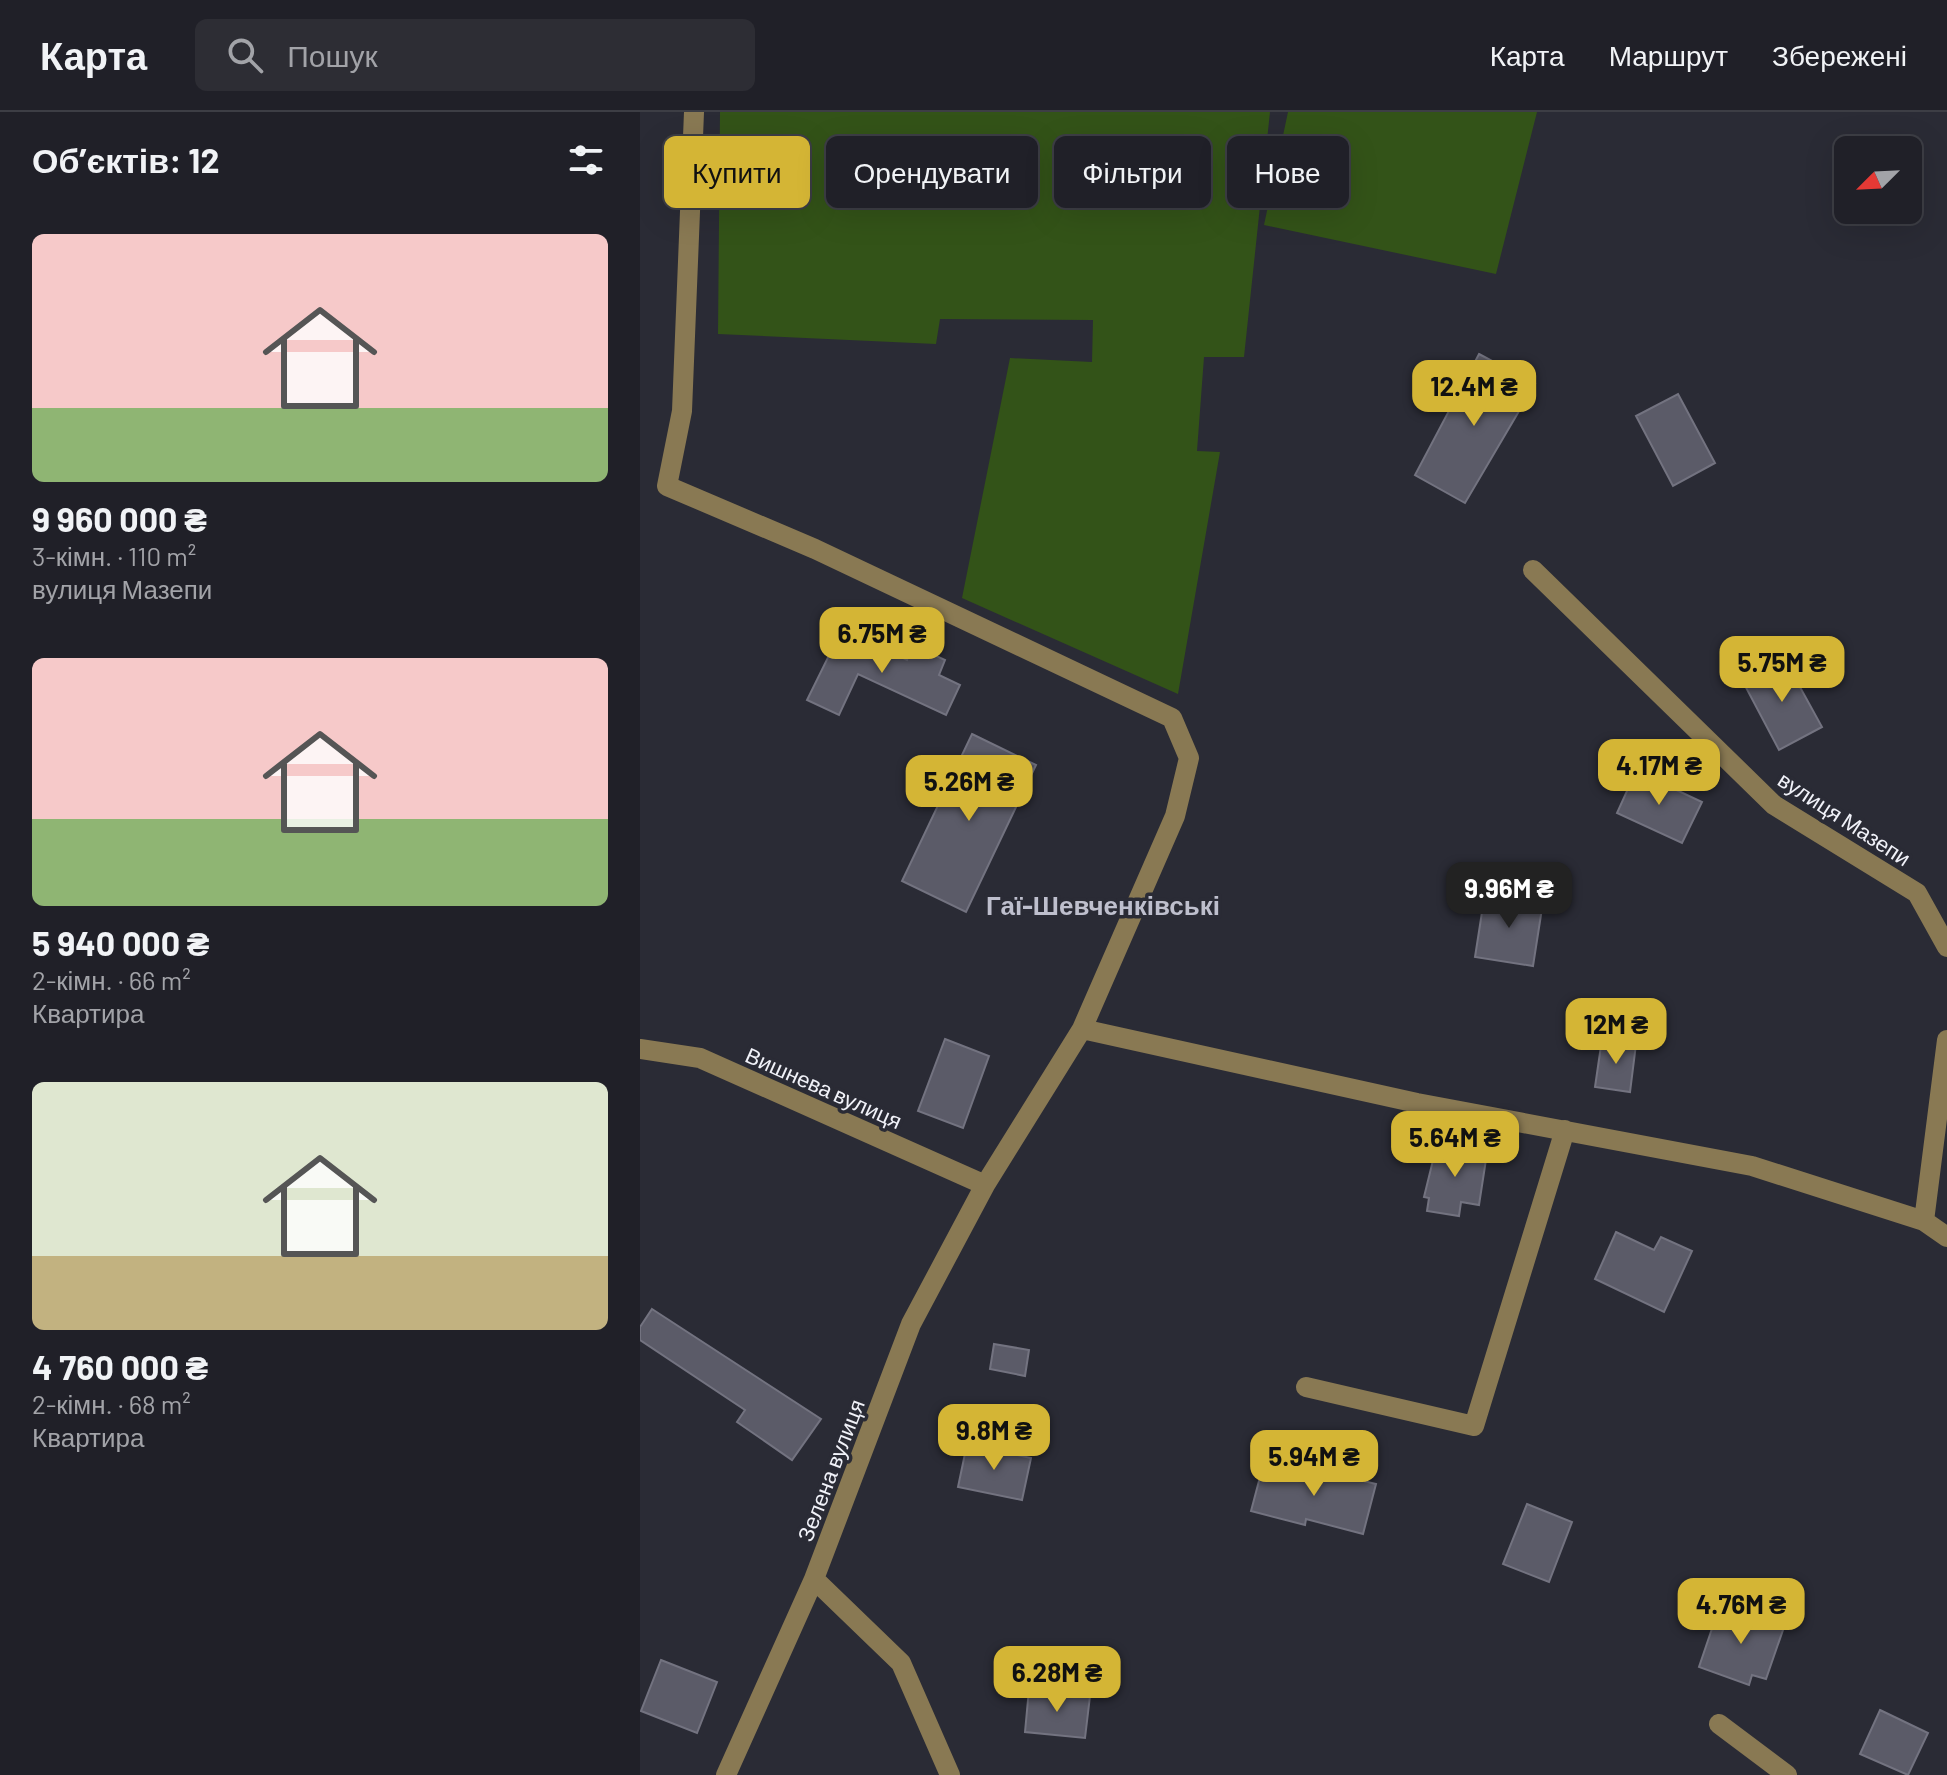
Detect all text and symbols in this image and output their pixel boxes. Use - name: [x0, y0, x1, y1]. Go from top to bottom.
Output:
- search box: [195, 19, 755, 91]
- text: Карта: [40, 32, 147, 78]
- icon: search: [223, 33, 267, 77]
- text: Пошук: [287, 37, 378, 73]
- text: Карта: [1490, 38, 1565, 72]
- text: Маршрут: [1609, 38, 1728, 72]
- text: Збережені: [1772, 38, 1907, 72]
- chip: Купити: [664, 136, 810, 208]
- chip: Орендувати: [826, 136, 1038, 208]
- chip: Фільтри: [1054, 136, 1211, 208]
- chip: Нове: [1227, 136, 1349, 208]
- north arrow: [1834, 136, 1922, 224]
- map controls: [1834, 136, 1922, 224]
- icon: filters: [564, 138, 608, 182]
- text: Об’єктів: 12: [32, 139, 219, 180]
- icon: home: [248, 286, 392, 430]
- pin: 12.4M ₴: [1400, 360, 1548, 428]
- text: 12.4M ₴: [1430, 370, 1518, 401]
- text: 9 960 000 ₴: [32, 498, 207, 539]
- text: 3-кімн. · 110 m²: [32, 540, 196, 571]
- text: вулиця Мазепи: [32, 573, 212, 604]
- pin: 6.75M ₴: [808, 607, 956, 675]
- text: 6.75M ₴: [837, 617, 927, 648]
- pin: 5.75M ₴: [1708, 636, 1856, 704]
- text: 5.75M ₴: [1737, 646, 1827, 677]
- icon: home: [248, 710, 392, 854]
- pin: 4.17M ₴: [1585, 739, 1733, 807]
- text: 4.17M ₴: [1616, 749, 1702, 780]
- pin: 5.26M ₴: [895, 755, 1043, 823]
- text: 5.26M ₴: [924, 765, 1014, 796]
- street label: вулиця Мазепи: [1773, 766, 1916, 871]
- pin: 9.96M ₴: [1435, 862, 1583, 930]
- text: 9.96M ₴: [1464, 872, 1554, 903]
- district label: Гаї-Шевченківські: [986, 889, 1220, 920]
- text: 5 940 000 ₴: [32, 922, 210, 963]
- text: 2-кімн. · 66 m²: [32, 964, 191, 995]
- text: Квартира: [32, 997, 144, 1028]
- pin: 12M ₴: [1560, 998, 1672, 1066]
- text: 12M ₴: [1584, 1008, 1648, 1039]
- street label: Вишнева вулиця: [741, 1041, 906, 1134]
- pin: 5.64M ₴: [1381, 1111, 1529, 1179]
- text: 5.64M ₴: [1409, 1121, 1501, 1152]
- icon: home: [248, 1134, 392, 1278]
- text: 4 760 000 ₴: [32, 1346, 208, 1387]
- text: 2-кімн. · 68 m²: [32, 1388, 191, 1419]
- street label: Зелена вулиця: [791, 1395, 870, 1545]
- pin: 9.8M ₴: [929, 1404, 1059, 1472]
- text: 9.8M ₴: [956, 1414, 1032, 1445]
- text: Квартира: [32, 1421, 144, 1452]
- pin: 5.94M ₴: [1240, 1430, 1388, 1498]
- text: 5.94M ₴: [1268, 1440, 1360, 1471]
- pin: 4.76M ₴: [1667, 1578, 1815, 1646]
- text: 4.76M ₴: [1696, 1588, 1786, 1619]
- pin: 6.28M ₴: [983, 1646, 1131, 1714]
- text: 6.28M ₴: [1012, 1656, 1102, 1687]

